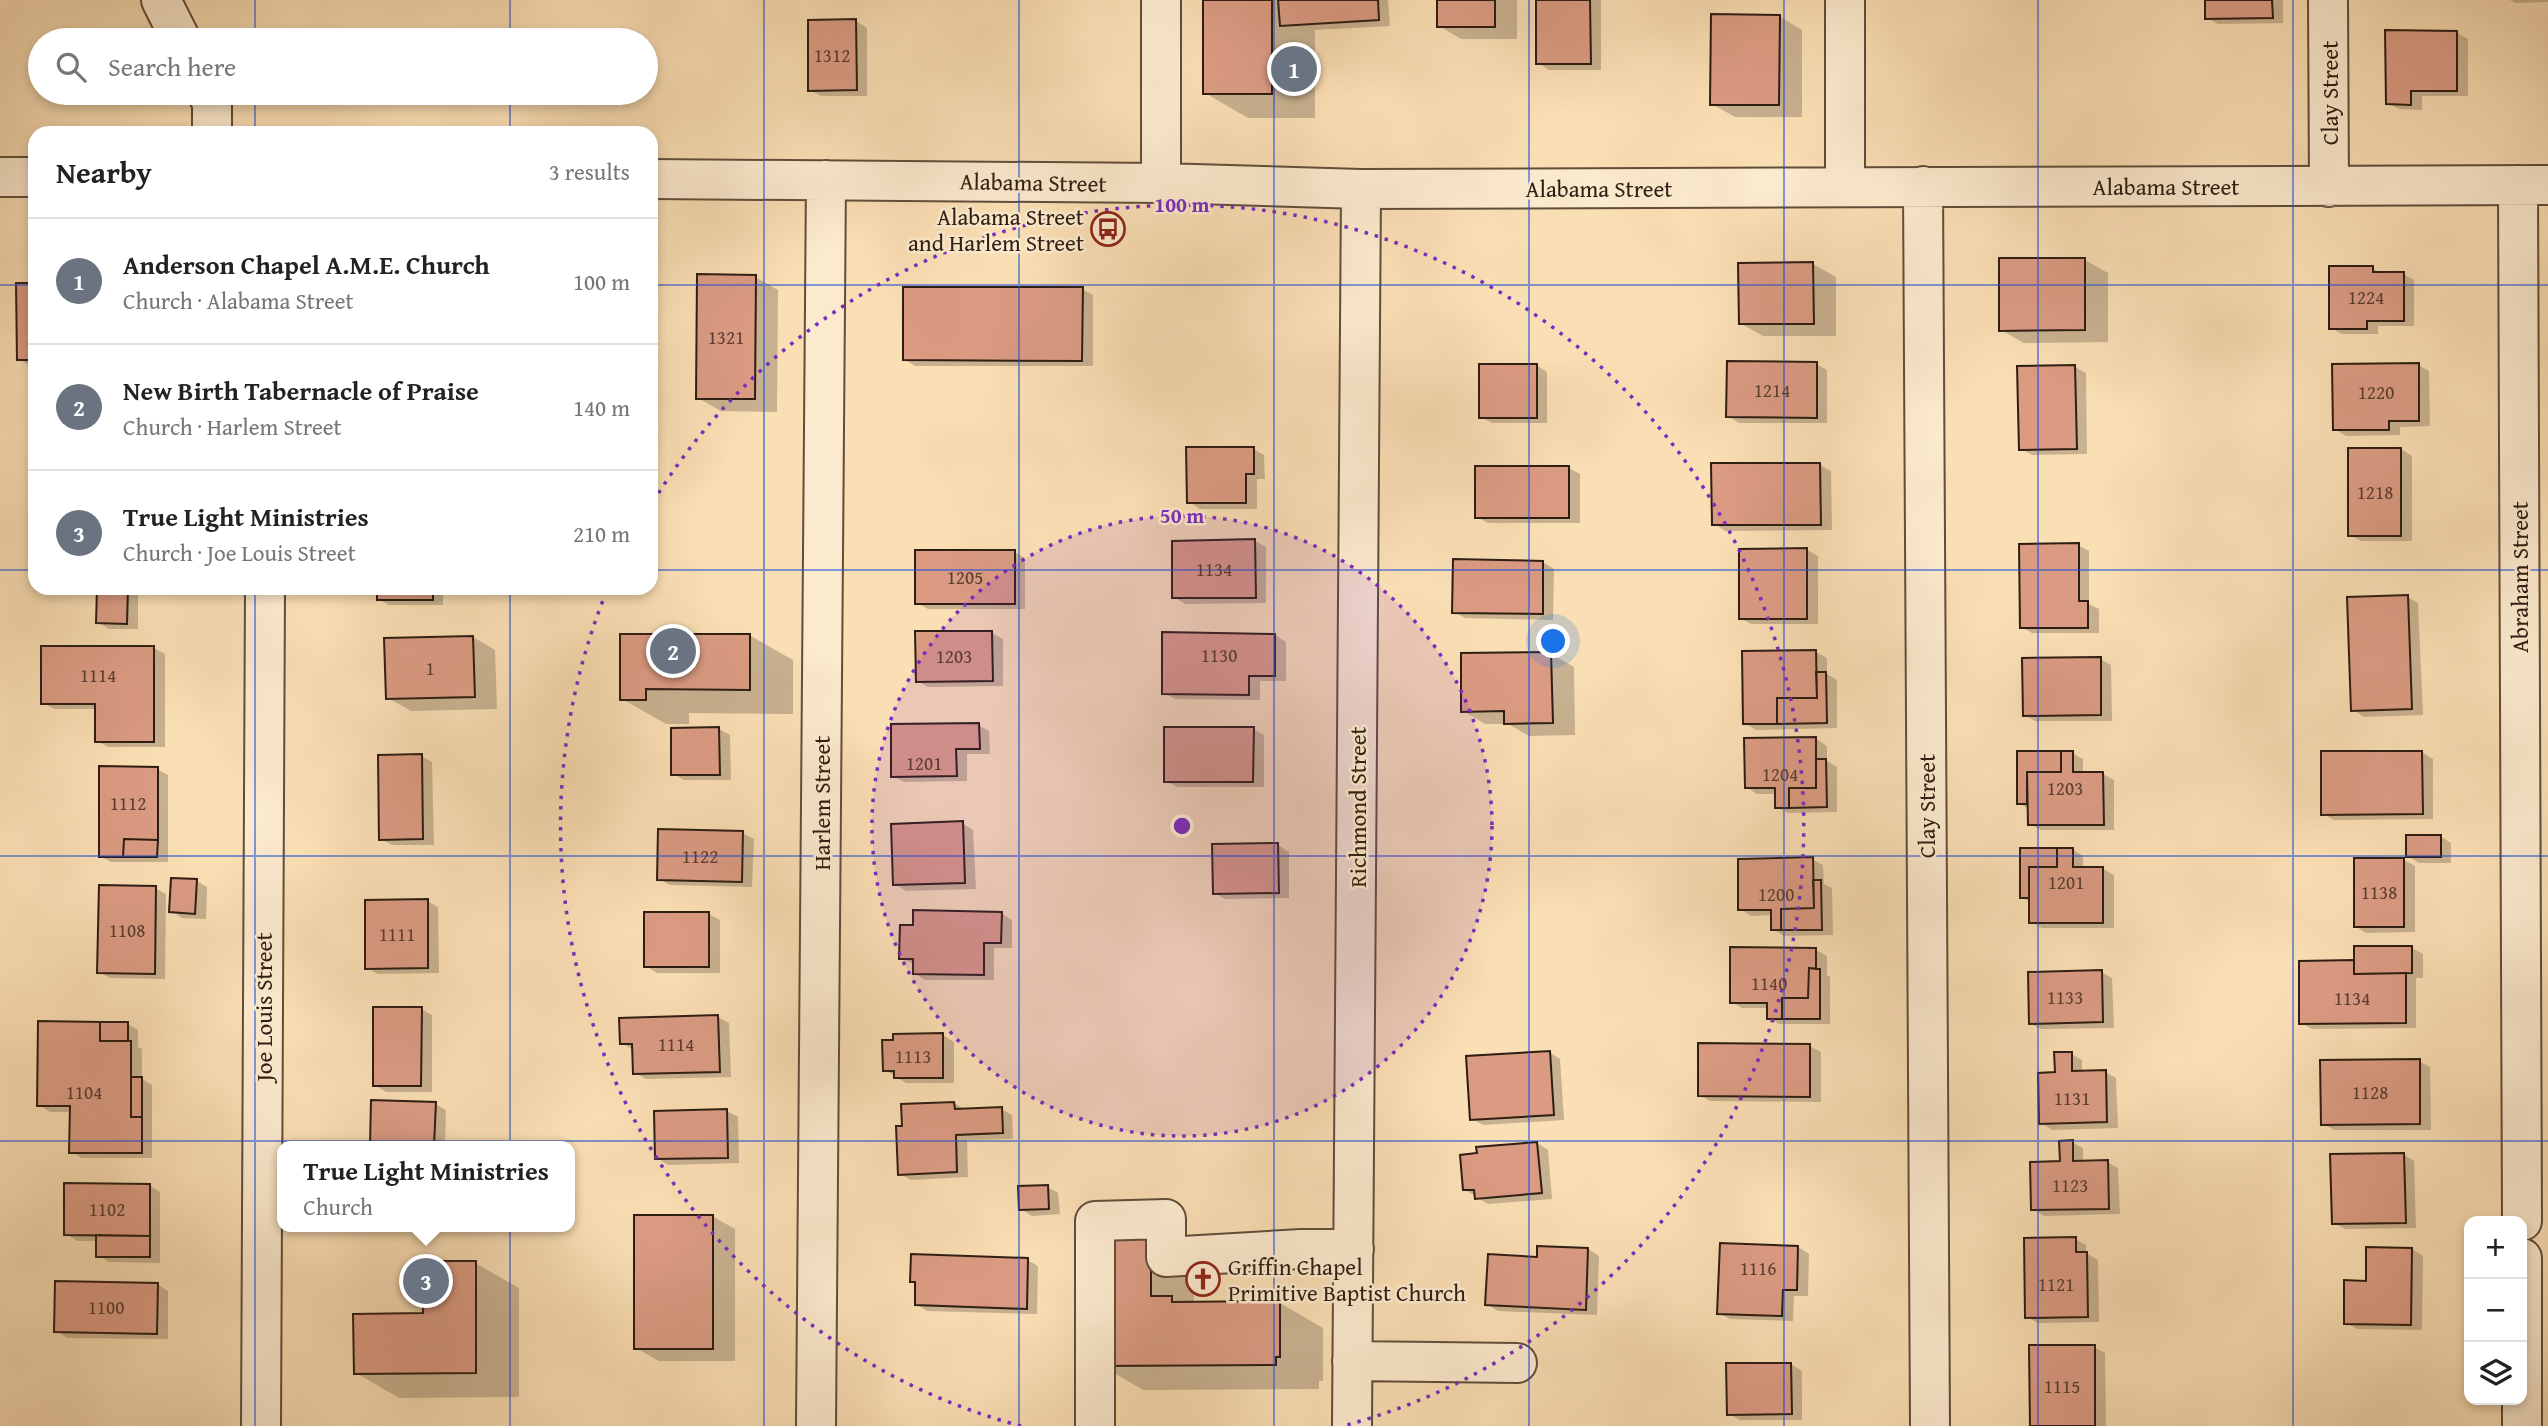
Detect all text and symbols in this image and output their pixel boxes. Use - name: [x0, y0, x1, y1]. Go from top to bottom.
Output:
- search box: [28, 28, 658, 105]
- house number: 1312: [814, 41, 850, 69]
- street label: Clay Street: [2313, 41, 2346, 145]
- pin: 1: [1271, 43, 1317, 95]
- text: Search here: [108, 47, 236, 86]
- icon: search: [52, 48, 90, 86]
- text: Nearby: [56, 150, 152, 194]
- text: 3 results: [549, 155, 630, 188]
- street label: Alabama Street: [959, 164, 1107, 200]
- street label: Alabama Street: [2093, 170, 2239, 203]
- street label: Alabama Street: [1526, 172, 1672, 205]
- text: 100 m: [1154, 189, 1210, 220]
- place label: Alabama Street and Harlem Street: [908, 200, 1084, 259]
- bus stop icon: Alabama Street and Harlem Street: [1089, 210, 1127, 248]
- text: Anderson Chapel A.M.E. Church: [123, 245, 490, 284]
- text: 1: [73, 265, 85, 298]
- text: 100 m: [573, 265, 630, 298]
- house number: 1224: [2348, 283, 2384, 311]
- text: Church · Alabama Street: [123, 284, 354, 317]
- house number: 1321: [708, 323, 744, 351]
- text: New Birth Tabernacle of Praise: [123, 371, 479, 410]
- house number: 1214: [1754, 376, 1790, 404]
- house number: 1220: [2358, 378, 2394, 406]
- text: 2: [73, 391, 85, 424]
- text: 140 m: [573, 391, 630, 424]
- text: Church · Harlem Street: [123, 410, 342, 443]
- house number: 1218: [2357, 478, 2393, 506]
- text: True Light Ministries: [123, 497, 369, 536]
- text: 50 m: [1160, 500, 1204, 531]
- street label: Abraham Street: [2503, 501, 2536, 653]
- text: 3: [73, 517, 85, 550]
- text: 210 m: [573, 517, 630, 550]
- text: Church · Joe Louis Street: [123, 536, 356, 569]
- house number: 1134: [1196, 555, 1232, 583]
- house number: 1205: [947, 563, 983, 591]
- your location: [1536, 624, 1570, 658]
- pin: 2: [650, 625, 696, 677]
- house number: 1130: [1201, 641, 1237, 669]
- house number: 1203: [936, 642, 972, 670]
- house number: 1: [425, 654, 435, 682]
- house number: 1114: [80, 661, 116, 689]
- street label: Richmond Street: [1341, 726, 1374, 888]
- street label: Harlem Street: [805, 736, 838, 870]
- house number: 1201: [906, 749, 942, 777]
- street label: Clay Street: [1910, 754, 1943, 858]
- house number: 1204: [1762, 760, 1798, 788]
- house number: 1203: [2047, 774, 2083, 802]
- house number: 1112: [110, 789, 146, 817]
- centre of rings: [1170, 814, 1194, 838]
- house number: 1122: [682, 842, 718, 870]
- house number: 1201: [2048, 868, 2084, 896]
- house number: 1138: [2361, 878, 2397, 906]
- house number: 1200: [1758, 880, 1794, 908]
- house number: 1108: [109, 916, 145, 944]
- house number: 1111: [379, 920, 415, 948]
- street label: Joe Louis Street: [247, 932, 280, 1085]
- house number: 1140: [1751, 969, 1787, 997]
- house number: 1133: [2047, 983, 2083, 1011]
- house number: 1134: [2334, 984, 2370, 1012]
- house number: 1114: [658, 1030, 694, 1058]
- house number: 1113: [895, 1042, 931, 1070]
- house number: 1104: [66, 1078, 102, 1106]
- house number: 1128: [2352, 1078, 2388, 1106]
- house number: 1131: [2054, 1084, 2090, 1112]
- popup: [277, 1141, 575, 1232]
- text: True Light Ministries: [303, 1151, 549, 1190]
- house number: 1123: [2052, 1171, 2088, 1199]
- text: Church: [303, 1190, 373, 1223]
- house number: 1102: [89, 1195, 125, 1223]
- map controls: [2464, 1216, 2527, 1405]
- button: +: [2464, 1216, 2527, 1279]
- place label: Griffin Chapel Primitive Baptist Church: [1228, 1250, 1466, 1309]
- house number: 1116: [1740, 1254, 1776, 1282]
- pin: 3: [403, 1255, 449, 1307]
- church icon: Griffin Chapel Primitive Baptist Church: [1184, 1260, 1222, 1298]
- house number: 1121: [2038, 1270, 2074, 1298]
- button: −: [2464, 1279, 2527, 1342]
- house number: 1100: [88, 1293, 124, 1321]
- button: layers: [2464, 1342, 2527, 1405]
- house number: 1115: [2044, 1372, 2080, 1400]

